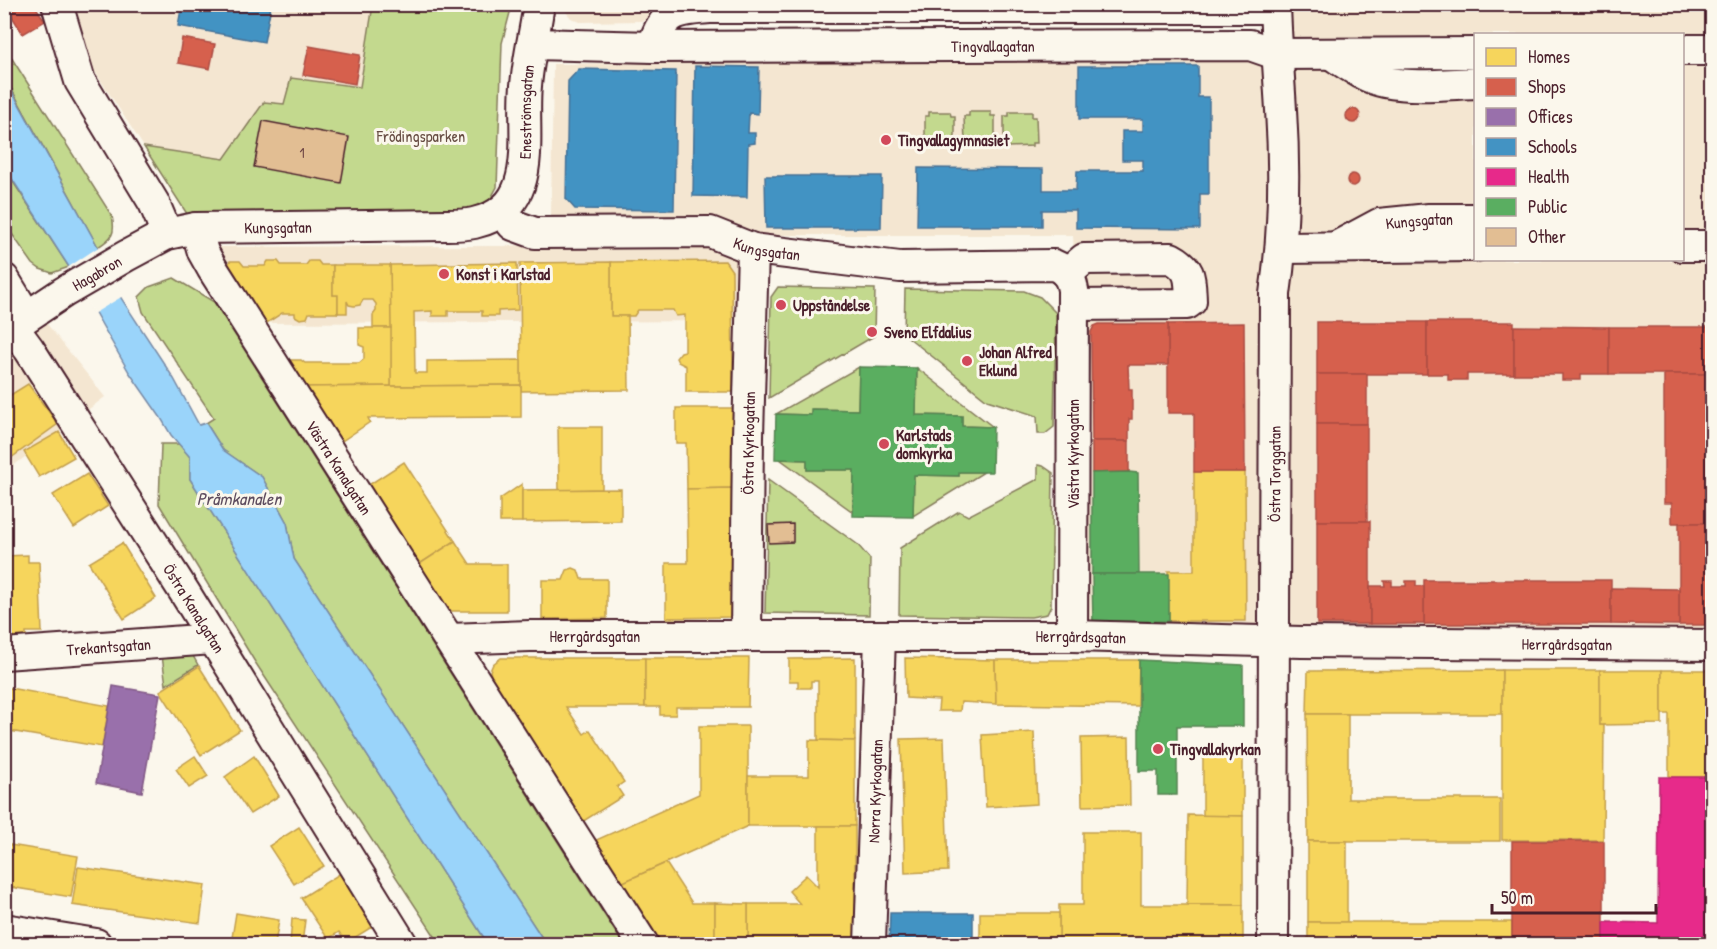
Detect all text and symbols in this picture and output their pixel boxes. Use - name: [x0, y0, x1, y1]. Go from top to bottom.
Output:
- legend: [1474, 33, 1684, 261]
- street label: Tingvallagatan: [951, 35, 1035, 57]
- text: Homes: [1528, 44, 1570, 69]
- street label: Eneströmsgatan: [514, 63, 539, 160]
- text: Shops: [1528, 74, 1566, 99]
- text: Offices: [1528, 104, 1573, 129]
- park label: Frödingsparken: [376, 125, 465, 147]
- place label: Tingvallagymnasiet: [897, 129, 1010, 152]
- marker: Tingvallagymnasiet: [879, 133, 893, 147]
- text: Schools: [1528, 134, 1577, 159]
- house number: 1: [299, 143, 305, 162]
- text: Health: [1528, 164, 1570, 189]
- text: Public: [1528, 194, 1567, 219]
- street label: Kungsgatan: [1384, 208, 1453, 234]
- street label: Kungsgatan: [244, 216, 312, 238]
- text: Other: [1528, 224, 1566, 249]
- street label: Kungsgatan: [730, 231, 801, 266]
- street label: Hagabron: [68, 250, 125, 296]
- place label: Konst i Karlstad: [456, 263, 551, 285]
- marker: Konst i Karlstad: [437, 267, 451, 281]
- place label: Uppståndelse: [793, 294, 871, 317]
- marker: Uppståndelse: [774, 298, 788, 312]
- place label: Sveno Elfdalius: [884, 321, 972, 343]
- marker: Sveno Elfdalius: [865, 325, 879, 339]
- place label: Johan Alfred Eklund: [979, 341, 1053, 381]
- marker: Johan Alfred Eklund: [960, 354, 974, 368]
- street label: Östra Kyrkogatan: [736, 391, 760, 495]
- street label: Västra Kyrkogatan: [1062, 399, 1084, 509]
- street label: Västra Kanalgatan: [301, 416, 378, 519]
- place label: Karlstads domkyrka: [896, 424, 953, 465]
- street label: Östra Torggatan: [1263, 426, 1286, 522]
- marker: Karlstads domkyrka: [877, 437, 891, 451]
- water label: Pråmkanalen: [197, 486, 283, 511]
- street label: Östra Kanalgatan: [158, 559, 230, 657]
- street label: Herrgårdsgatan: [550, 625, 640, 647]
- street label: Herrgårdsgatan: [1036, 625, 1127, 648]
- street label: Trekantsgatan: [66, 632, 152, 660]
- street label: Herrgårdsgatan: [1521, 633, 1612, 655]
- place label: Tingvallakyrkan: [1169, 738, 1261, 761]
- street label: Norra Kyrkogatan: [862, 739, 888, 843]
- marker: Tingvallakyrkan: [1151, 742, 1165, 756]
- scale bar: [1492, 877, 1656, 915]
- text: 50 m: [1501, 885, 1533, 910]

